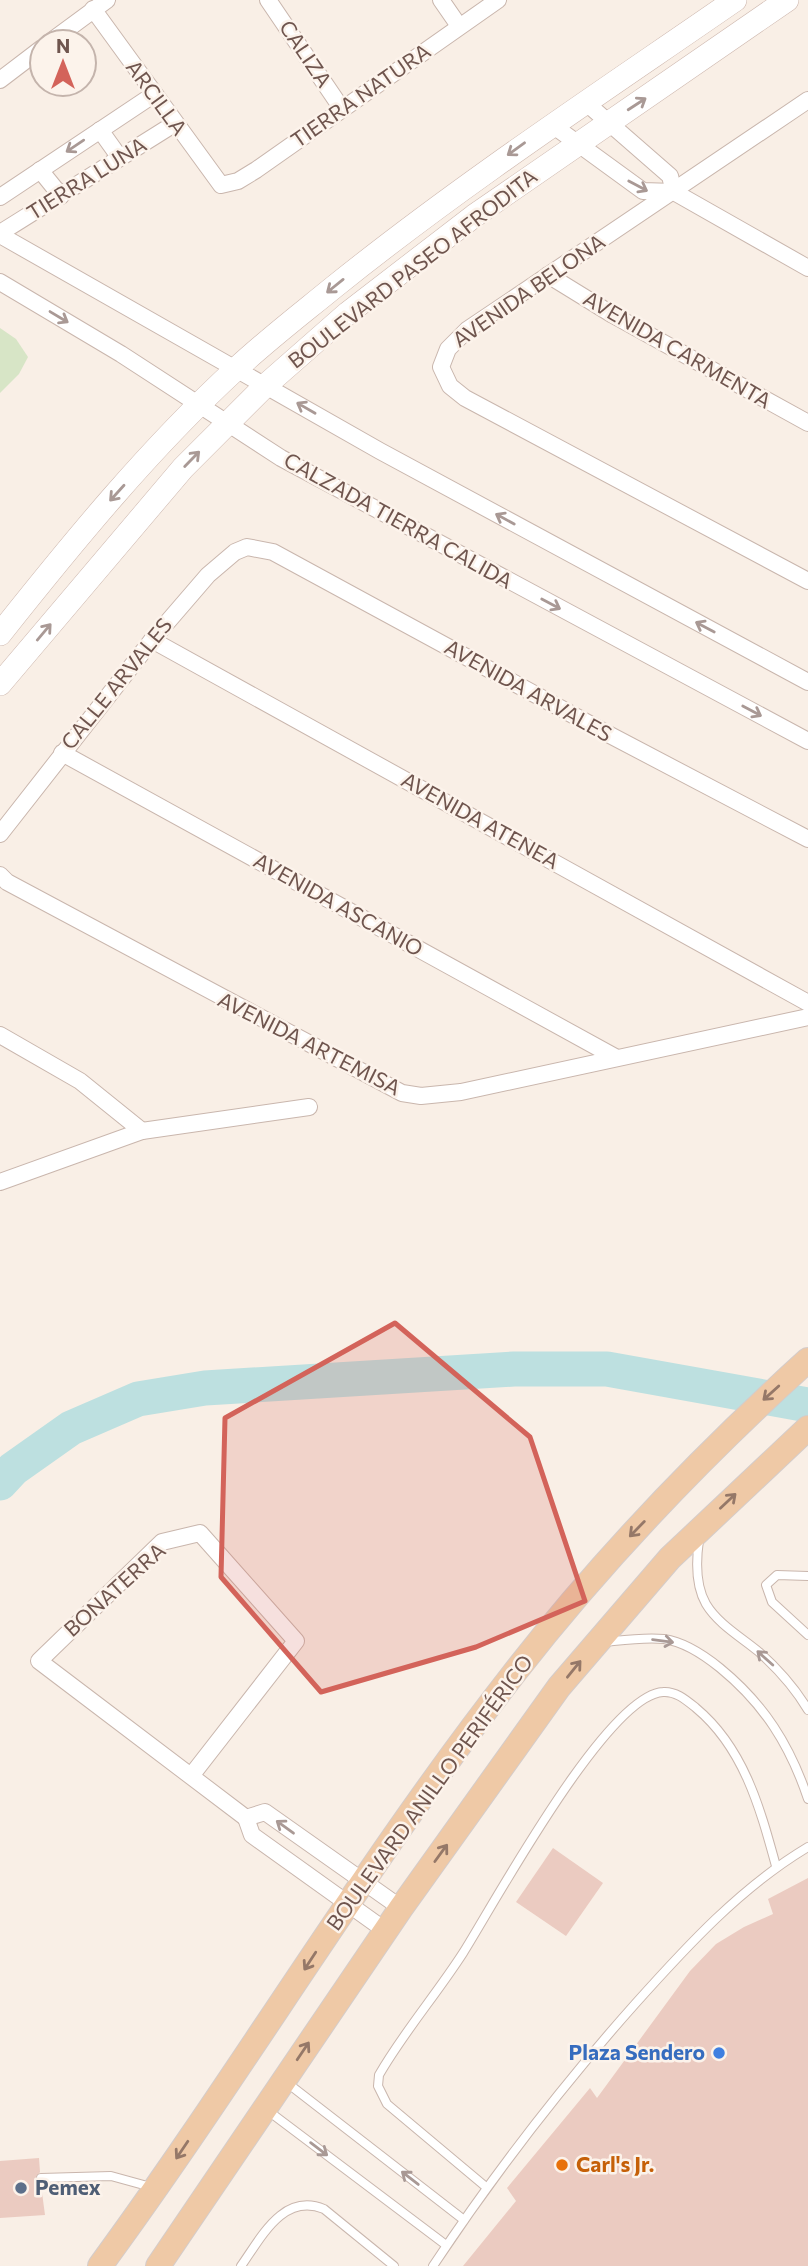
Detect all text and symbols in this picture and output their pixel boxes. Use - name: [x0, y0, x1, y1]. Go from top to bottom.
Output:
- street label: CALIZA: [275, 15, 338, 91]
- north arrow: [28, 28, 98, 98]
- text: N: [56, 34, 70, 57]
- street label: TIERRA NATURA: [286, 37, 435, 152]
- street label: ARCILLA: [122, 55, 193, 140]
- one-way arrow: [627, 97, 646, 111]
- street label: TIERRA LUNA: [22, 131, 150, 224]
- one-way arrow: [66, 139, 85, 153]
- one-way arrow: [507, 142, 526, 156]
- street label: BOULEVARD PASEO AFRODITA: [283, 163, 541, 373]
- one-way arrow: [627, 179, 647, 193]
- street label: AVENIDA BELONA: [447, 228, 609, 352]
- one-way arrow: [327, 279, 345, 294]
- street label: AVENIDA CARMENTA: [580, 285, 776, 413]
- one-way arrow: [48, 310, 68, 324]
- one-way arrow: [296, 401, 317, 414]
- street label: CALZADA TIERRA CALIDA: [280, 446, 517, 593]
- one-way arrow: [183, 451, 200, 468]
- one-way arrow: [109, 484, 125, 502]
- one-way arrow: [495, 511, 515, 525]
- one-way arrow: [540, 598, 561, 611]
- street label: CALLE ARVALES: [55, 612, 176, 754]
- one-way arrow: [695, 620, 716, 633]
- one-way arrow: [36, 623, 52, 641]
- street label: AVENIDA ARVALES: [441, 633, 617, 746]
- one-way arrow: [741, 705, 762, 719]
- street label: AVENIDA ATENEA: [398, 766, 564, 873]
- street label: AVENIDA ASCANIO: [250, 847, 428, 961]
- street label: AVENIDA ARTEMISA: [214, 986, 405, 1100]
- one-way arrow: [762, 1385, 780, 1401]
- one-way arrow: [719, 1493, 737, 1509]
- one-way arrow: [628, 1520, 645, 1537]
- street label: BONATERRA: [58, 1537, 170, 1641]
- one-way arrow: [651, 1634, 674, 1647]
- street label: BOULEVARD ANILLO PERIFÉRICO: [320, 1650, 537, 1935]
- one-way arrow: [756, 1650, 774, 1666]
- one-way arrow: [566, 1660, 582, 1678]
- one-way arrow: [276, 1819, 295, 1834]
- one-way arrow: [434, 1844, 448, 1863]
- one-way arrow: [302, 1951, 317, 1970]
- place label: Plaza Sendero: [569, 2039, 705, 2064]
- one-way arrow: [296, 2042, 310, 2062]
- marker: Plaza Sendero: [711, 2045, 727, 2061]
- one-way arrow: [175, 2140, 189, 2159]
- one-way arrow: [310, 2141, 328, 2156]
- place label: Carl's Jr.: [576, 2151, 654, 2176]
- marker: Carl's Jr.: [554, 2157, 570, 2173]
- one-way arrow: [401, 2171, 419, 2186]
- place label: Pemex: [35, 2174, 101, 2199]
- marker: Pemex: [13, 2180, 29, 2196]

